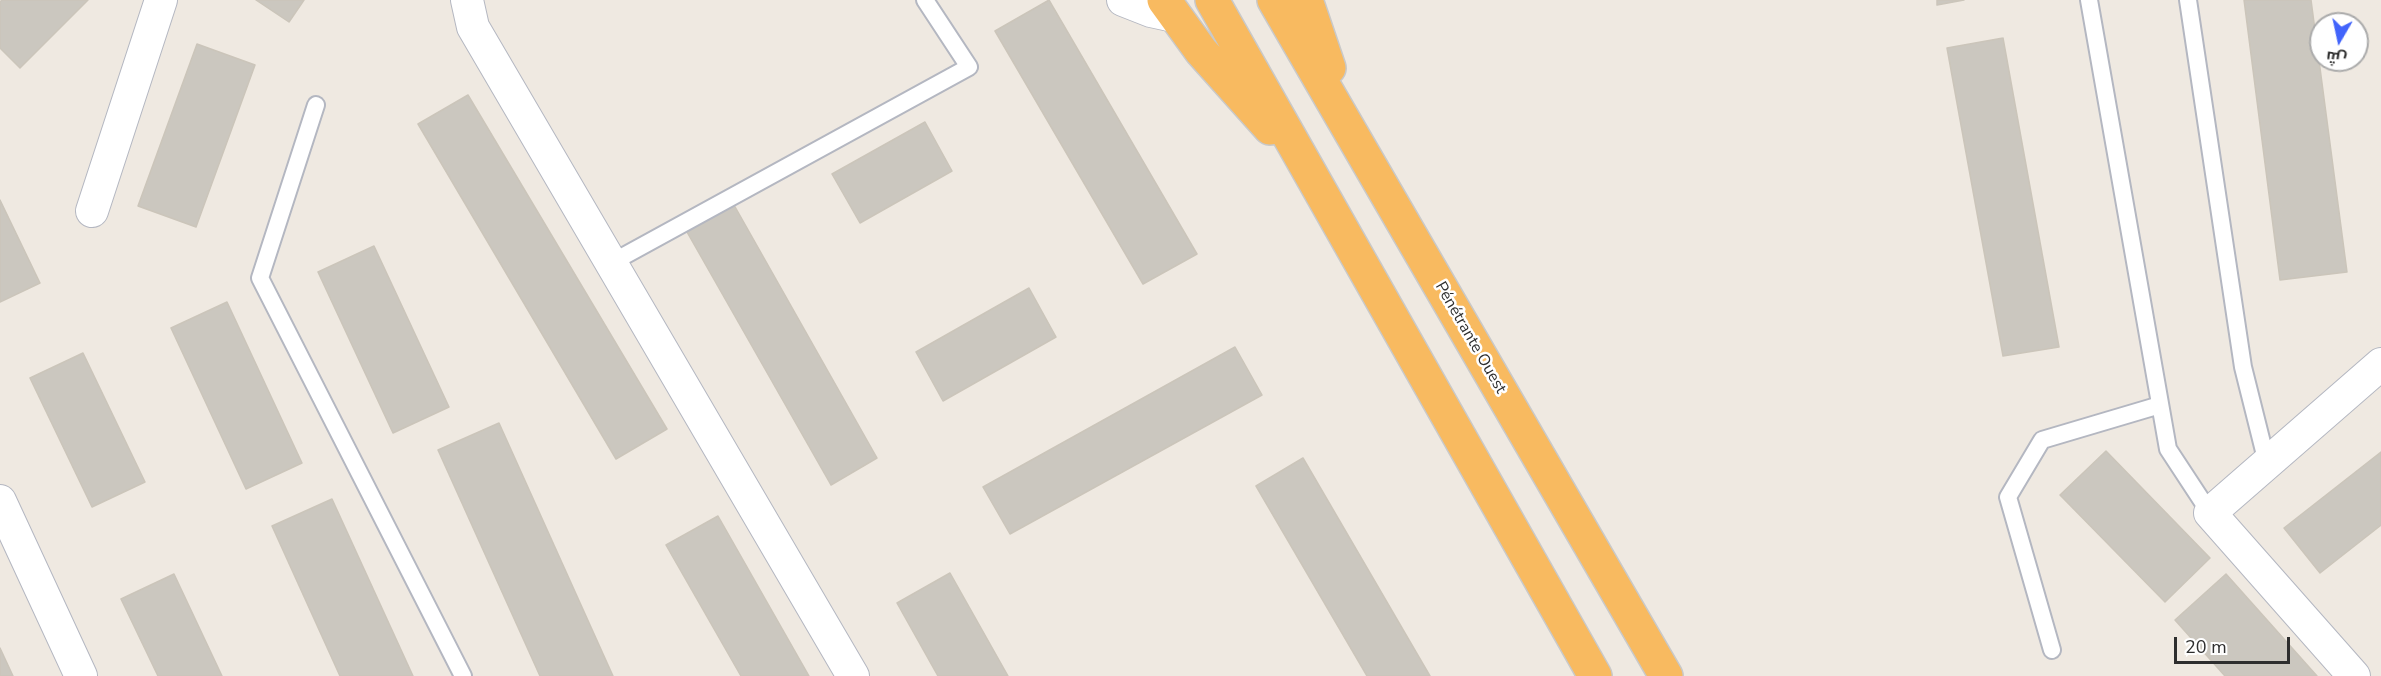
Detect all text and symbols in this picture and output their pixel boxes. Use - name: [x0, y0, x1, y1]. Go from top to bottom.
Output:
- north arrow: [2309, 12, 2369, 72]
- text: ش: [2325, 45, 2348, 70]
- street label: Pénétrante Ouest: [1430, 279, 1510, 397]
- scale bar: [2177, 625, 2292, 663]
- text: 20 m: [2185, 635, 2227, 659]

